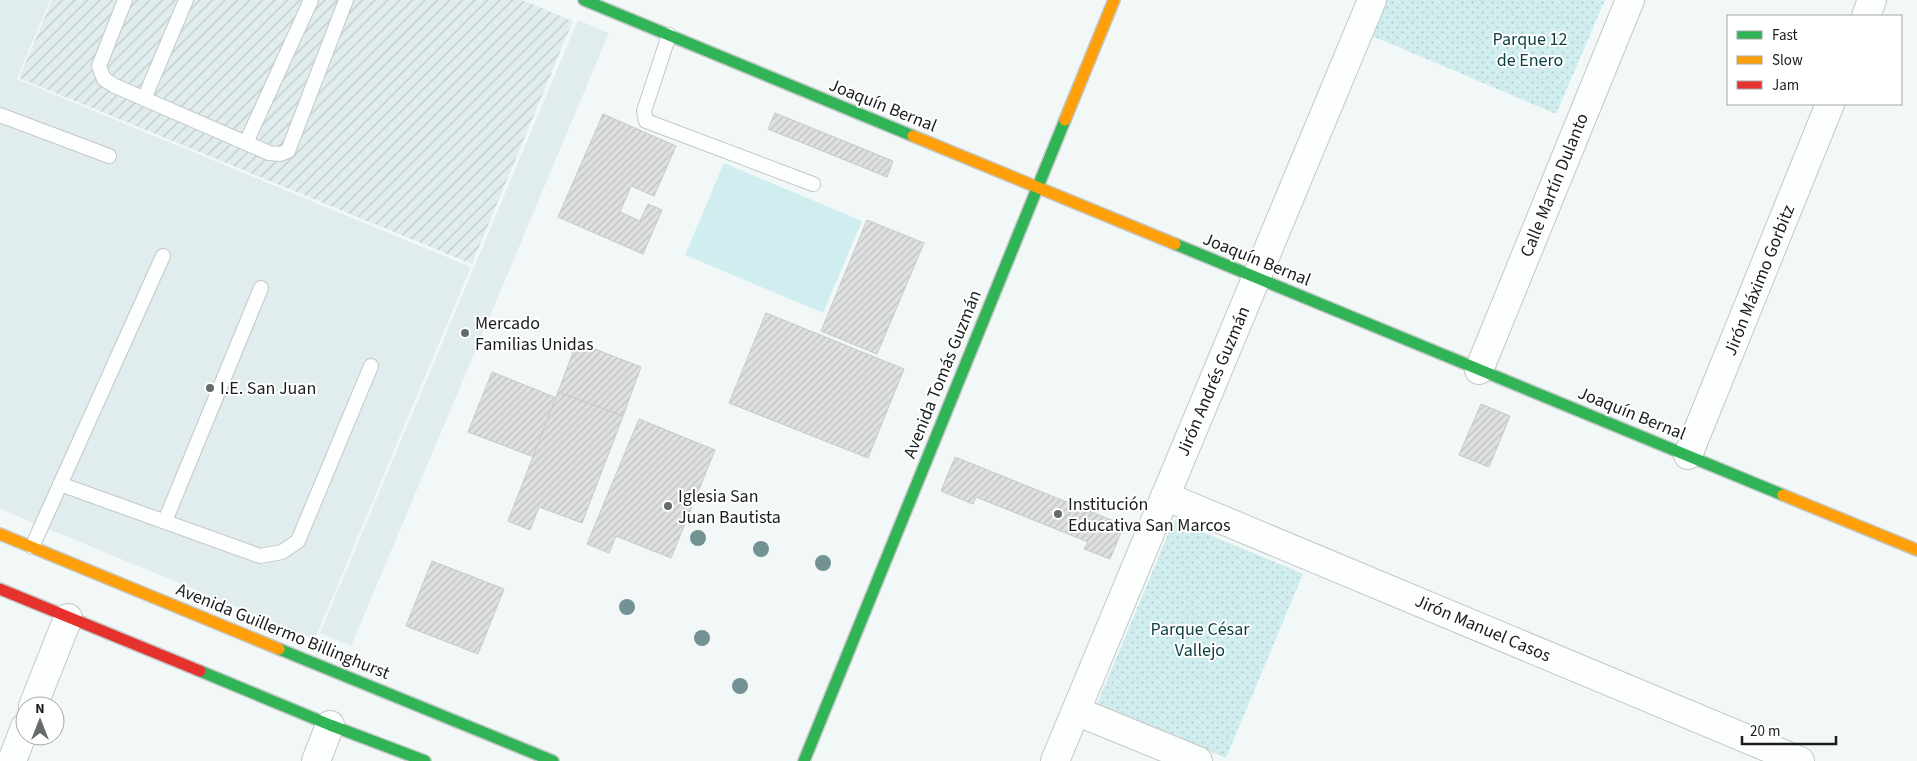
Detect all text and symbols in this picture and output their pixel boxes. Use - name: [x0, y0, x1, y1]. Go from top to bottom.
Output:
- legend: [1727, 15, 1902, 105]
- text: Fast: [1772, 25, 1798, 46]
- park label: Parque 12 de Enero: [1493, 27, 1567, 73]
- text: Slow: [1772, 50, 1803, 71]
- street label: Joaquín Bernal: [825, 72, 940, 138]
- text: Jam: [1772, 75, 1799, 96]
- street label: Calle Martín Dulanto: [1514, 109, 1595, 261]
- street label: Jirón Máximo Gorbitz: [1718, 201, 1801, 359]
- street label: Joaquín Bernal: [1199, 226, 1314, 292]
- street label: Avenida Tomás Guzmán: [897, 286, 988, 462]
- street label: Jirón Andrés Guzmán: [1171, 302, 1256, 460]
- place label: Mercado Familias Unidas: [475, 311, 593, 357]
- marker: Mercado Familias Unidas: [459, 327, 471, 339]
- place label: I.E. San Juan: [220, 376, 316, 401]
- street label: Joaquín Bernal: [1574, 380, 1689, 446]
- marker: I.E. San Juan: [204, 382, 216, 394]
- place label: Iglesia San Juan Bautista: [678, 484, 781, 530]
- place label: Institución Educativa San Marcos: [1068, 492, 1231, 538]
- marker: Iglesia San Juan Bautista: [662, 500, 674, 512]
- marker: Institución Educativa San Marcos: [1052, 508, 1064, 520]
- street label: Avenida Guillermo Billinghurst: [172, 577, 393, 686]
- street label: Jirón Manuel Casos: [1411, 589, 1555, 668]
- park label: Parque César Vallejo: [1151, 617, 1250, 663]
- north arrow: [15, 696, 65, 746]
- text: N: [35, 699, 45, 719]
- scale bar: [1742, 714, 1836, 746]
- text: 20 m: [1750, 721, 1780, 742]

